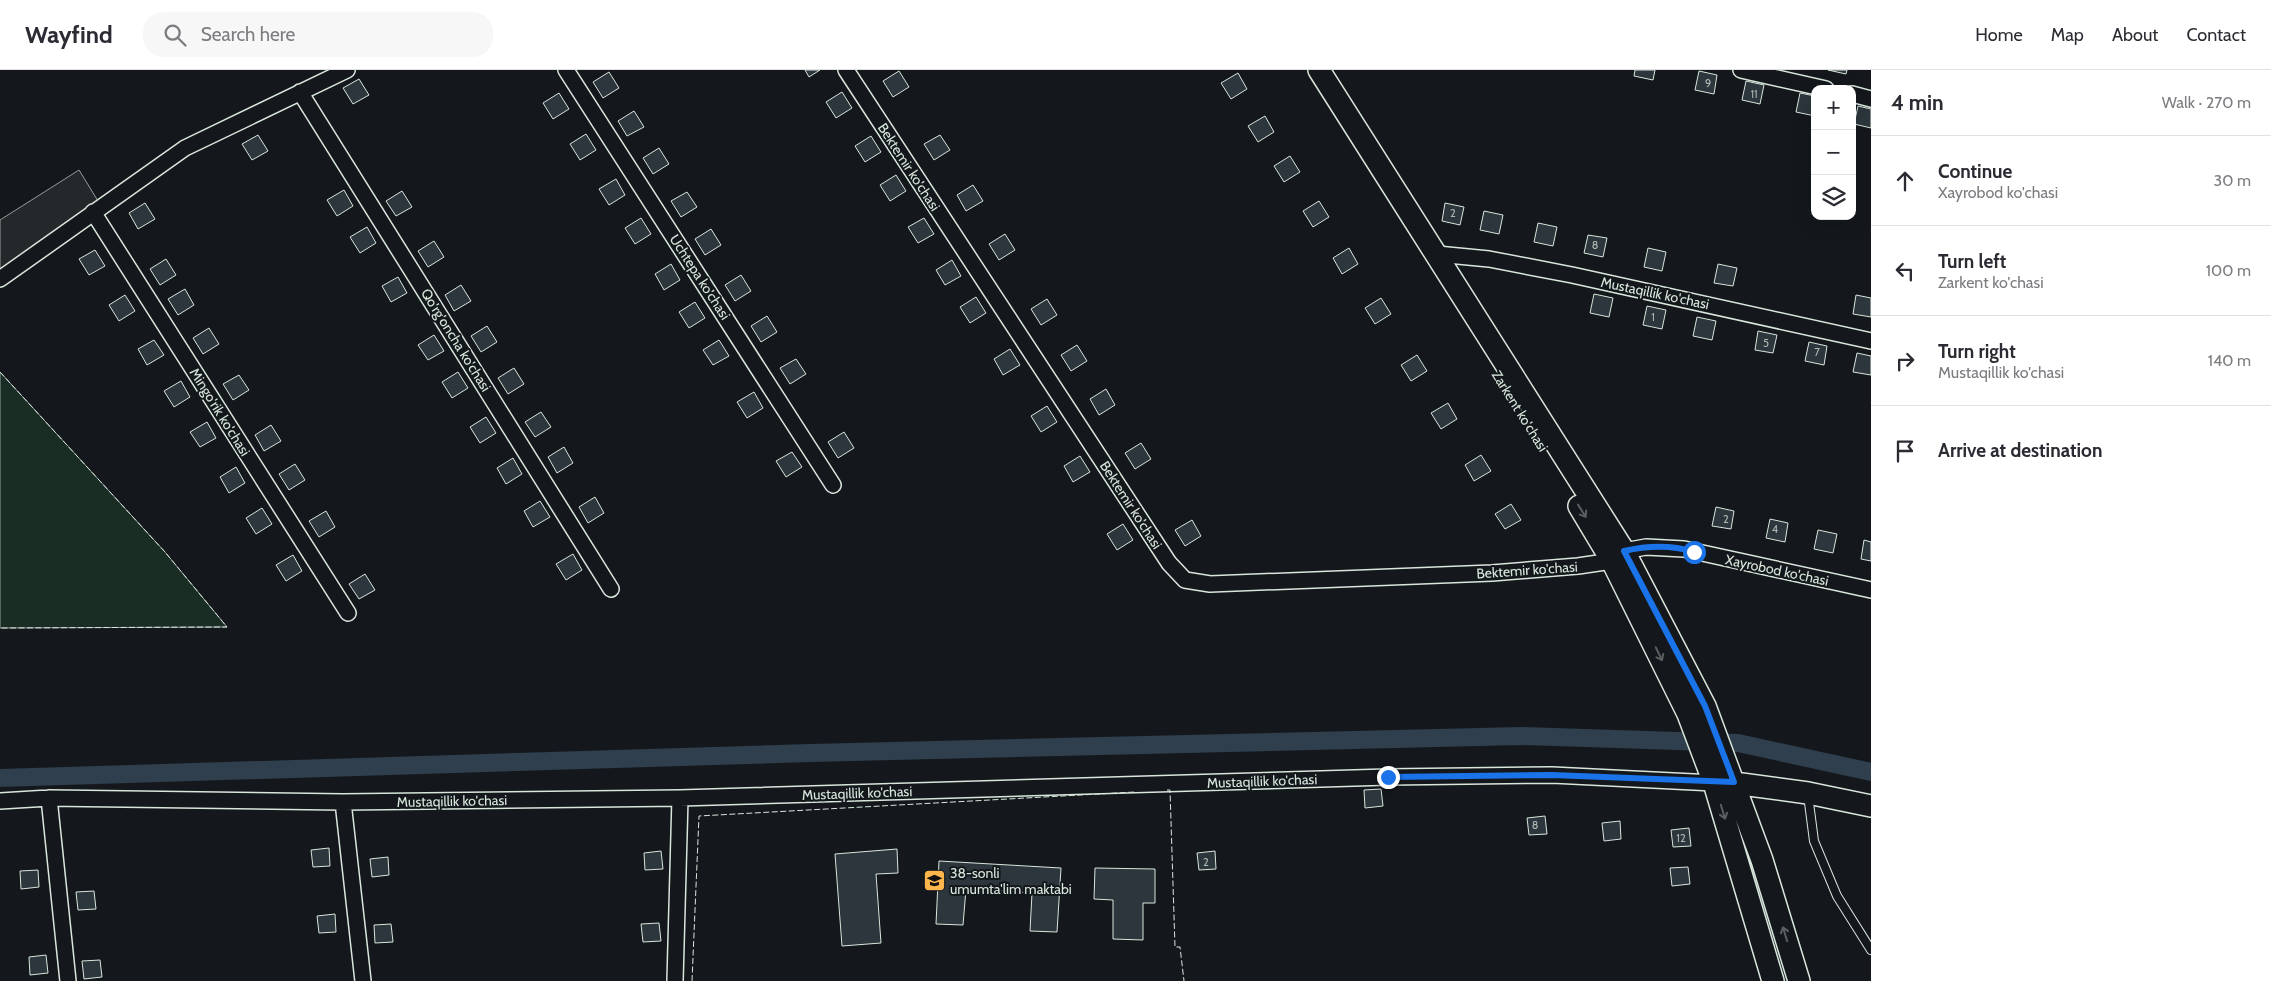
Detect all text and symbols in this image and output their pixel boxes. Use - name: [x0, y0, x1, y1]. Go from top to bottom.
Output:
- search box: [143, 12, 493, 57]
- text: Wayfind: [25, 20, 113, 49]
- icon: search: [161, 21, 189, 49]
- text: Search here: [201, 23, 295, 46]
- text: Home: [1975, 24, 2023, 46]
- text: Map: [2051, 24, 2084, 46]
- text: About: [2112, 24, 2158, 46]
- text: Contact: [2186, 24, 2246, 46]
- house number: 9: [1705, 76, 1711, 90]
- map controls: [1811, 85, 1856, 220]
- button: +: [1811, 85, 1856, 130]
- house number: 11: [1750, 87, 1758, 101]
- text: 4 min: [1891, 90, 1944, 115]
- text: Walk · 270 m: [2162, 93, 2251, 112]
- street label: Bektemir ko'chasi: [874, 120, 944, 214]
- button: −: [1811, 130, 1856, 175]
- text: Continue: [1938, 160, 2012, 183]
- icon: ahead: [1891, 167, 1919, 195]
- text: 30 m: [2214, 171, 2251, 190]
- button: layers: [1811, 175, 1856, 220]
- text: Xayrobod ko'chasi: [1938, 183, 2058, 202]
- house number: 2: [1450, 206, 1456, 220]
- street label: Uchtepa ko'chasi: [666, 231, 734, 323]
- house number: 8: [1592, 238, 1598, 252]
- text: Turn left: [1938, 250, 2006, 273]
- icon: left: [1891, 257, 1919, 285]
- text: 100 m: [2206, 261, 2251, 280]
- street label: Mustaqillik ko'chasi: [1599, 273, 1711, 313]
- text: Zarkent ko'chasi: [1938, 273, 2044, 292]
- street label: Qo'rg'oncha ko'chasi: [417, 285, 495, 395]
- house number: 1: [1651, 310, 1655, 324]
- house number: 5: [1763, 336, 1769, 350]
- text: Turn right: [1938, 340, 2016, 363]
- house number: 7: [1814, 345, 1820, 359]
- icon: right: [1891, 347, 1919, 375]
- text: 140 m: [2208, 351, 2251, 370]
- text: Mustaqillik ko'chasi: [1938, 363, 2064, 382]
- street label: Mingo'rik ko'chasi: [186, 365, 254, 459]
- street label: Zarkent ko'chasi: [1488, 367, 1552, 455]
- icon: arrive: [1891, 437, 1919, 465]
- text: Arrive at destination: [1938, 439, 2102, 462]
- street label: Bektemir ko'chasi: [1096, 458, 1166, 552]
- one-way arrow: [1577, 504, 1587, 518]
- house number: 2: [1723, 512, 1729, 526]
- house number: 4: [1772, 522, 1779, 536]
- route start: [1683, 541, 1706, 564]
- street label: Xayrobod ko'chasi: [1724, 550, 1830, 590]
- street label: Bektemir ko'chasi: [1476, 557, 1578, 583]
- one-way arrow: [1655, 646, 1664, 661]
- route end: [1377, 766, 1400, 789]
- street label: Mustaqillik ko'chasi: [1206, 770, 1318, 792]
- street label: Mustaqillik ko'chasi: [801, 782, 913, 804]
- street label: Mustaqillik ko'chasi: [397, 791, 507, 811]
- one-way arrow: [1718, 804, 1728, 820]
- house number: 8: [1532, 818, 1538, 832]
- house number: 12: [1676, 831, 1686, 845]
- house number: 2: [1203, 855, 1209, 869]
- place label: 38-sonli umumta'lim maktabi: [950, 864, 1072, 898]
- school or university icon: 38-sonli umumta'lim maktabi: [922, 869, 946, 893]
- one-way arrow: [1779, 927, 1789, 943]

